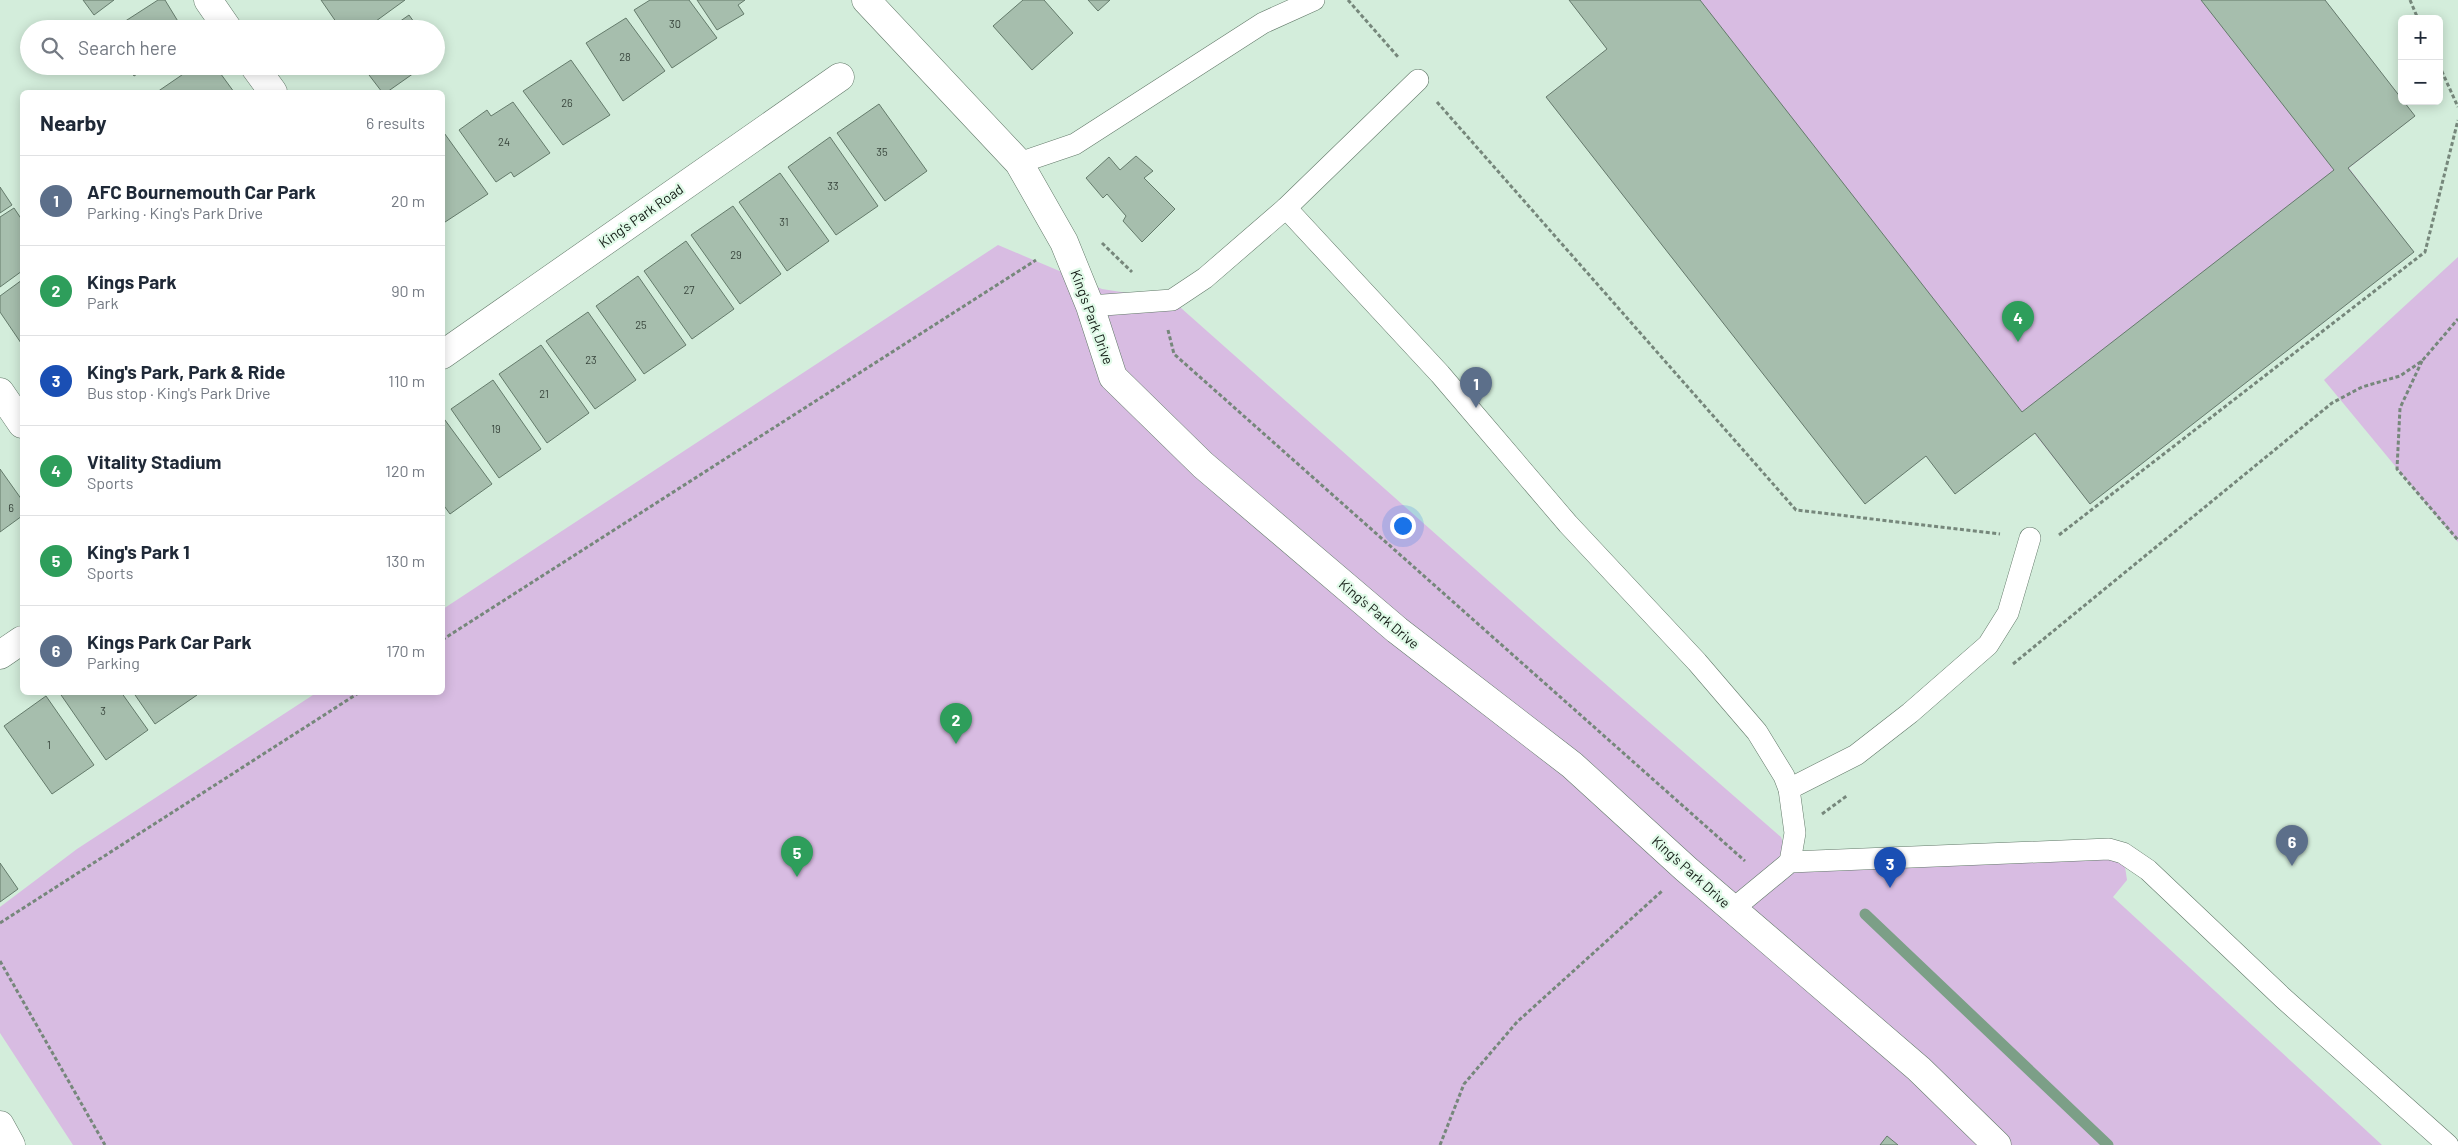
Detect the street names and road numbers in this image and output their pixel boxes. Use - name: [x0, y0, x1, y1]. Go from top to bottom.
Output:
- street label: King's Park Road: [595, 180, 686, 251]
- street label: King's Park Drive: [1067, 267, 1117, 366]
- street label: King's Park Drive: [1336, 575, 1423, 652]
- street label: King's Park Drive: [1649, 832, 1734, 911]

